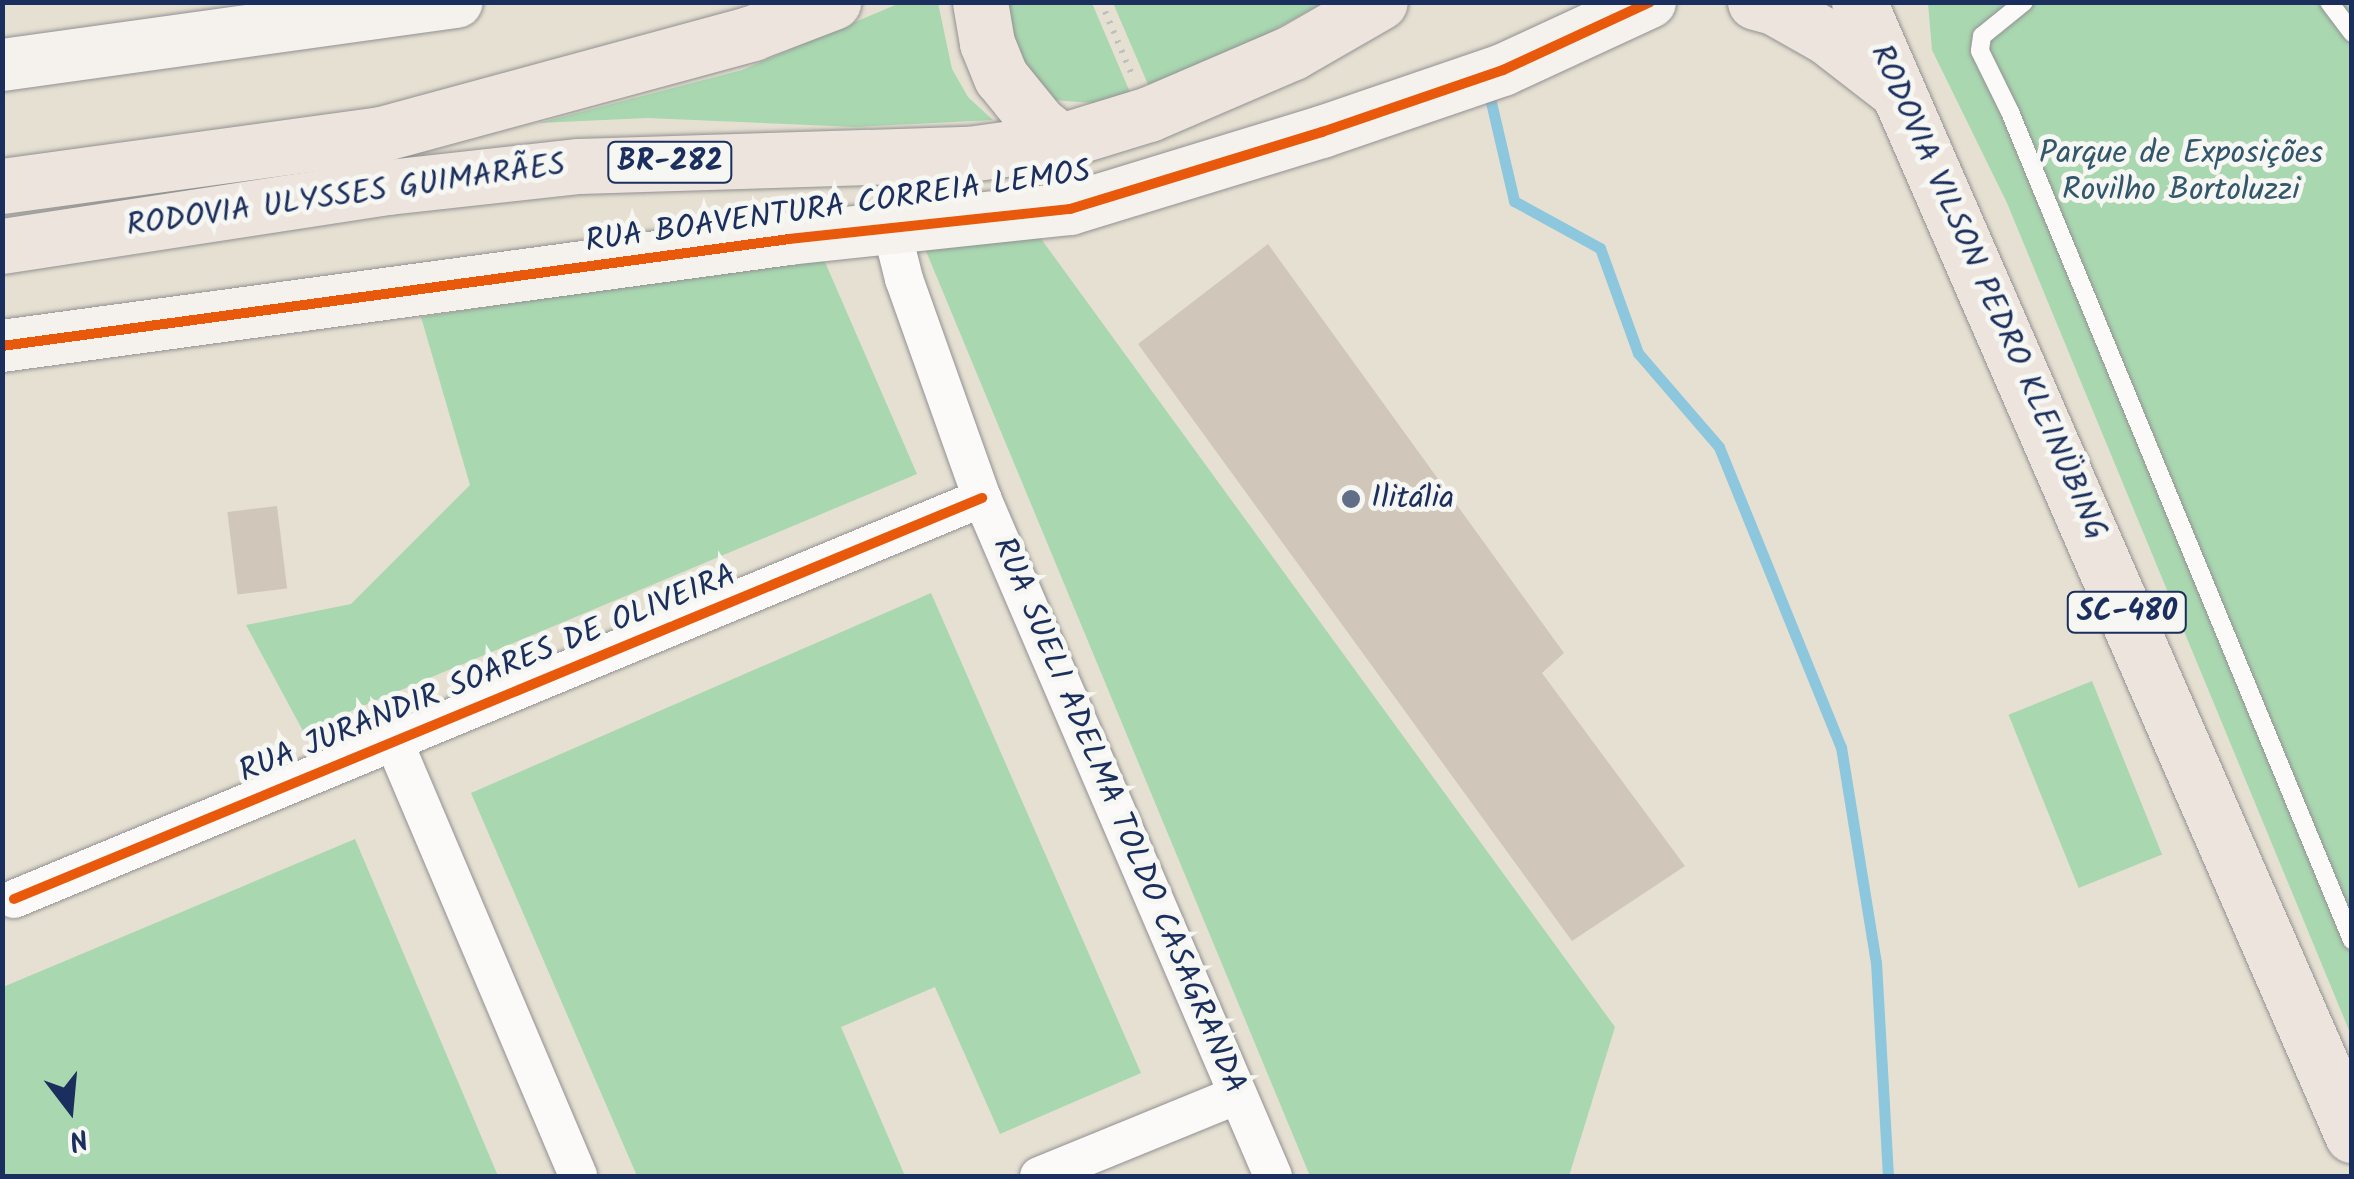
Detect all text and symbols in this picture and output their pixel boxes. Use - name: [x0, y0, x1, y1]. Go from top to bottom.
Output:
- street label: RODOVIA VILSON PEDRO KLEINÜBING: [1860, 39, 2114, 547]
- park label: Parque de Exposições Rovilho Bortoluzzi: [2039, 136, 2323, 211]
- road number: BR-282: [605, 137, 735, 187]
- street label: RODOVIA ULYSSES GUIMARÃES: [124, 147, 568, 247]
- street label: RUA BOAVENTURA CORREIA LEMOS: [583, 154, 1093, 262]
- place label: Ilitália: [1371, 480, 1454, 518]
- marker: Ilitália: [1340, 488, 1362, 510]
- street label: RUA SUELI ADELMA TOLDO CASAGRANDA: [983, 532, 1253, 1100]
- street label: RUA JURANDIR SOARES DE OLIVEIRA: [234, 557, 742, 793]
- road number: SC-480: [2064, 587, 2190, 637]
- north arrow: [20, 1059, 120, 1159]
- text: N: [64, 1114, 93, 1162]

